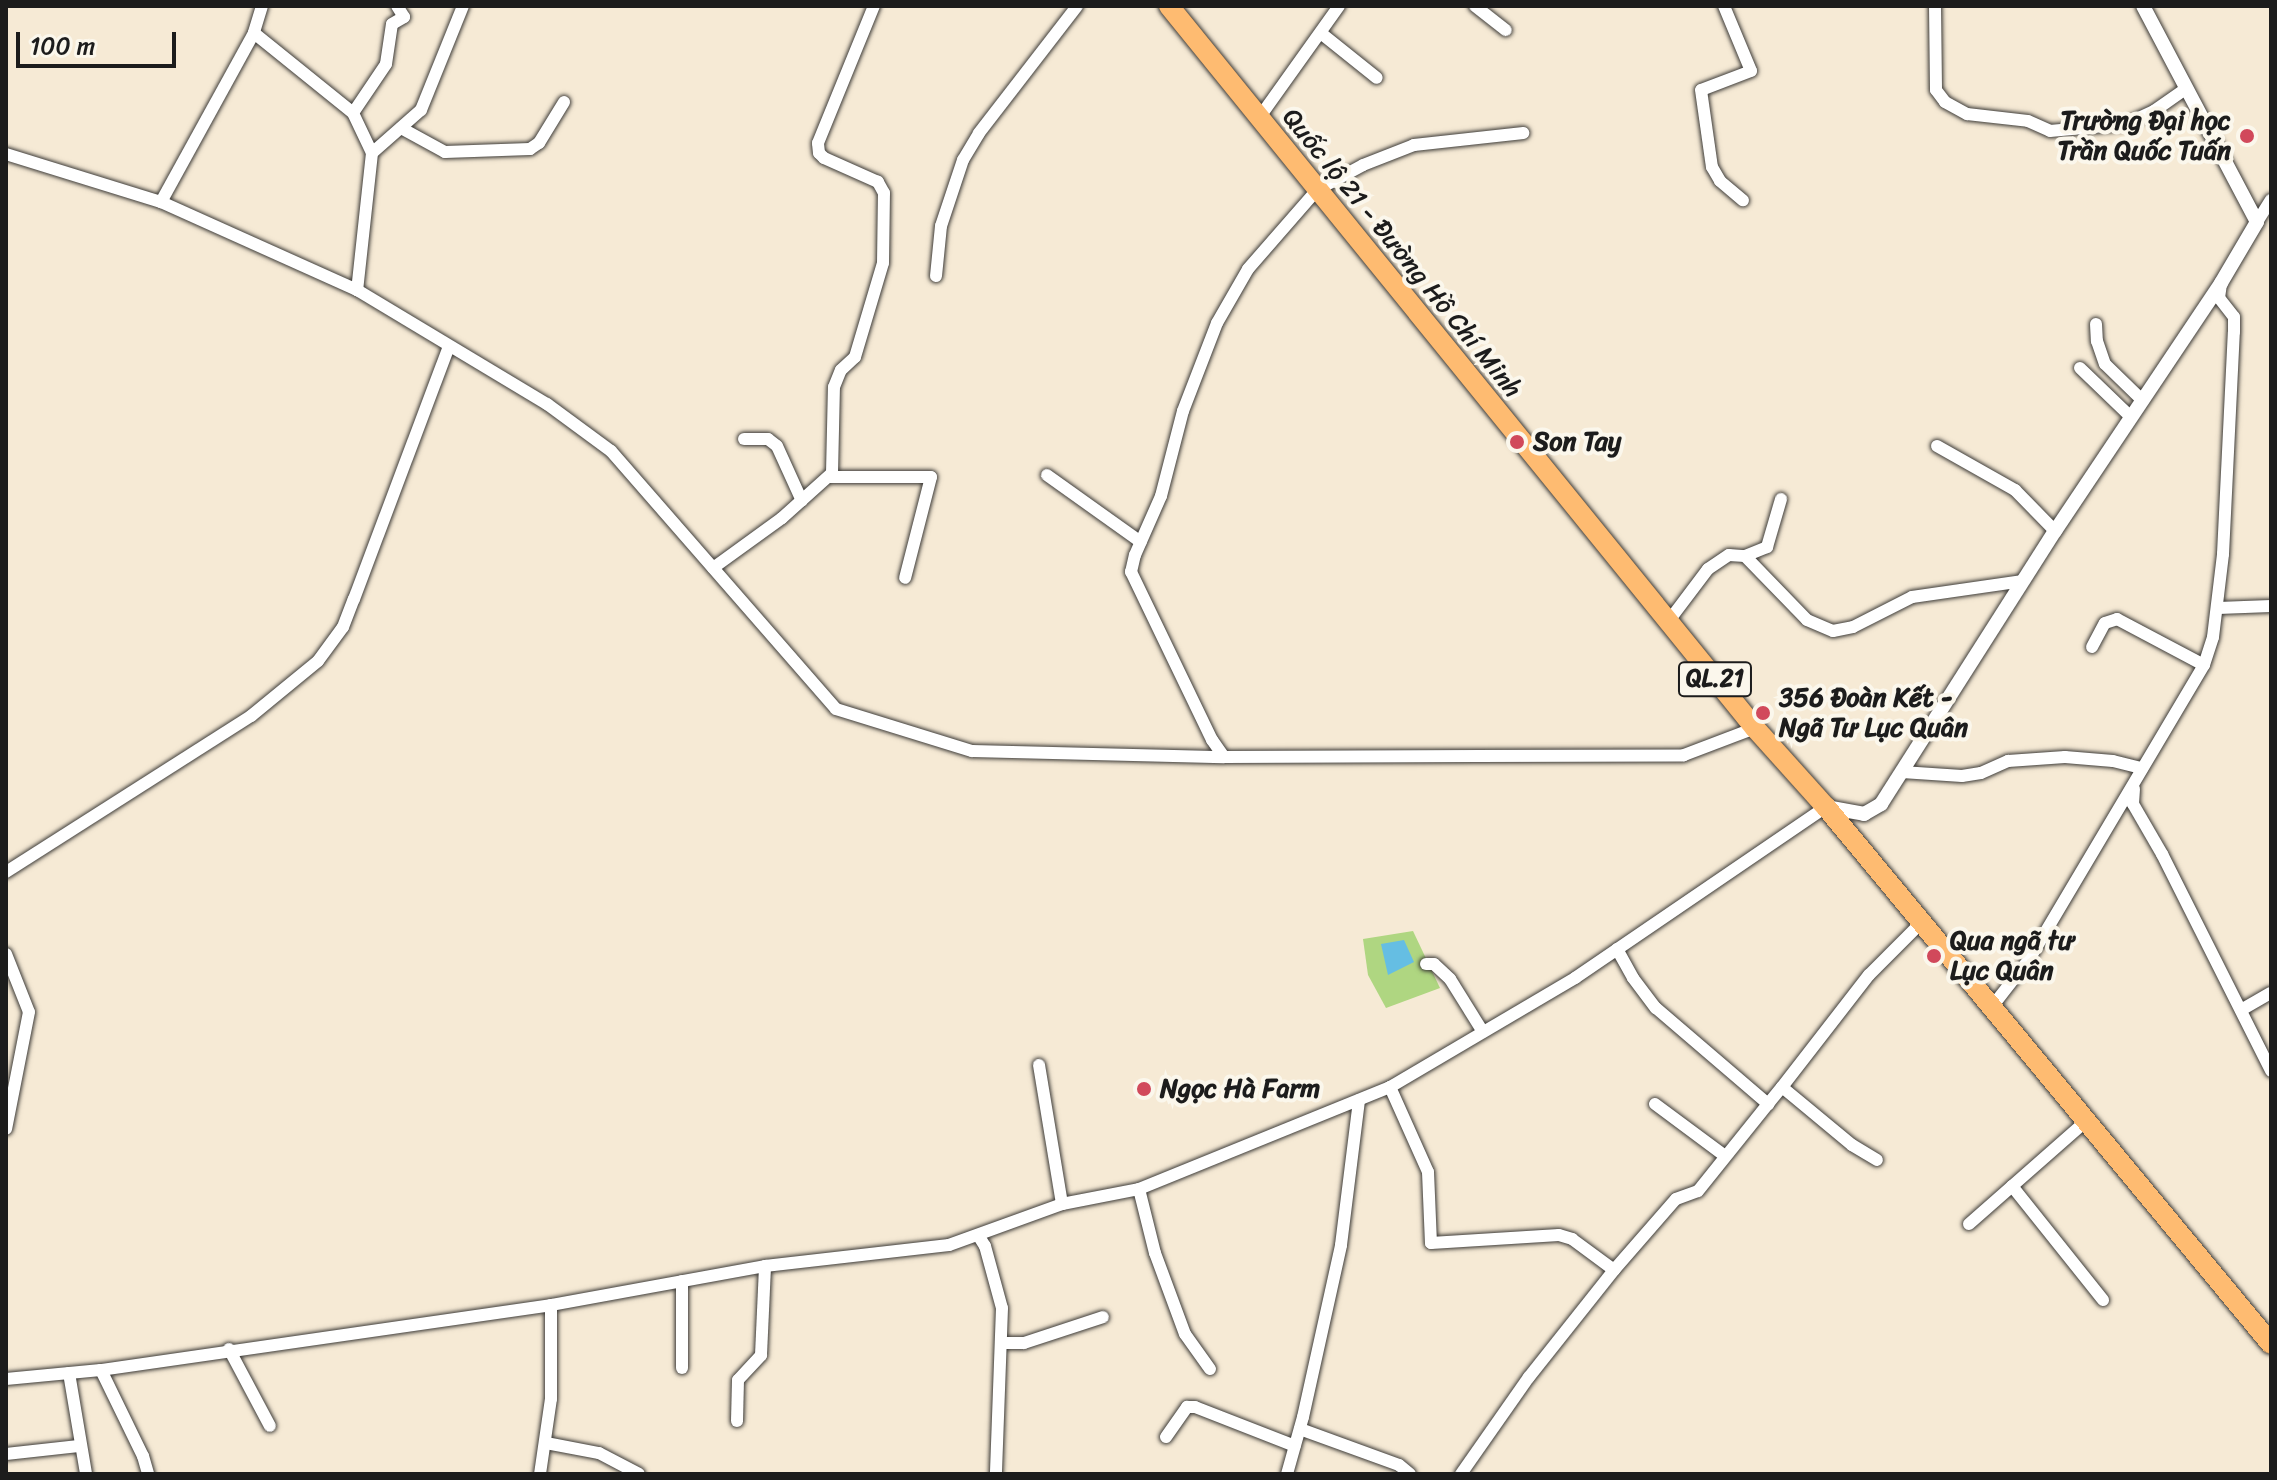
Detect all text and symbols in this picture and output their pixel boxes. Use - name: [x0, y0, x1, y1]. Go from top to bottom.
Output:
- scale bar: [20, 16, 180, 66]
- text: 100 m: [30, 25, 95, 67]
- street label: Quốc lộ 21 - Đường Hồ Chí Minh: [1276, 103, 1528, 403]
- place label: Trường Đại học Trần Quốc Tuấn: [2058, 105, 2231, 166]
- marker: Trường Đại học Trần Quốc Tuấn: [2238, 127, 2256, 145]
- place label: Son Tay: [1533, 426, 1622, 458]
- marker: Son Tay: [1508, 433, 1526, 451]
- road number: QL.21: [1677, 659, 1753, 699]
- place label: 356 Đoàn Kết - Ngã Tư Lục Quân: [1779, 682, 1969, 744]
- marker: 356 Đoàn Kết - Ngã Tư Lục Quân: [1754, 704, 1772, 722]
- place label: Qua ngã tư Lục Quân: [1950, 925, 2075, 986]
- marker: Qua ngã tư Lục Quân: [1925, 947, 1943, 965]
- place label: Ngọc Hà Farm: [1160, 1073, 1320, 1105]
- marker: Ngọc Hà Farm: [1135, 1080, 1153, 1098]

